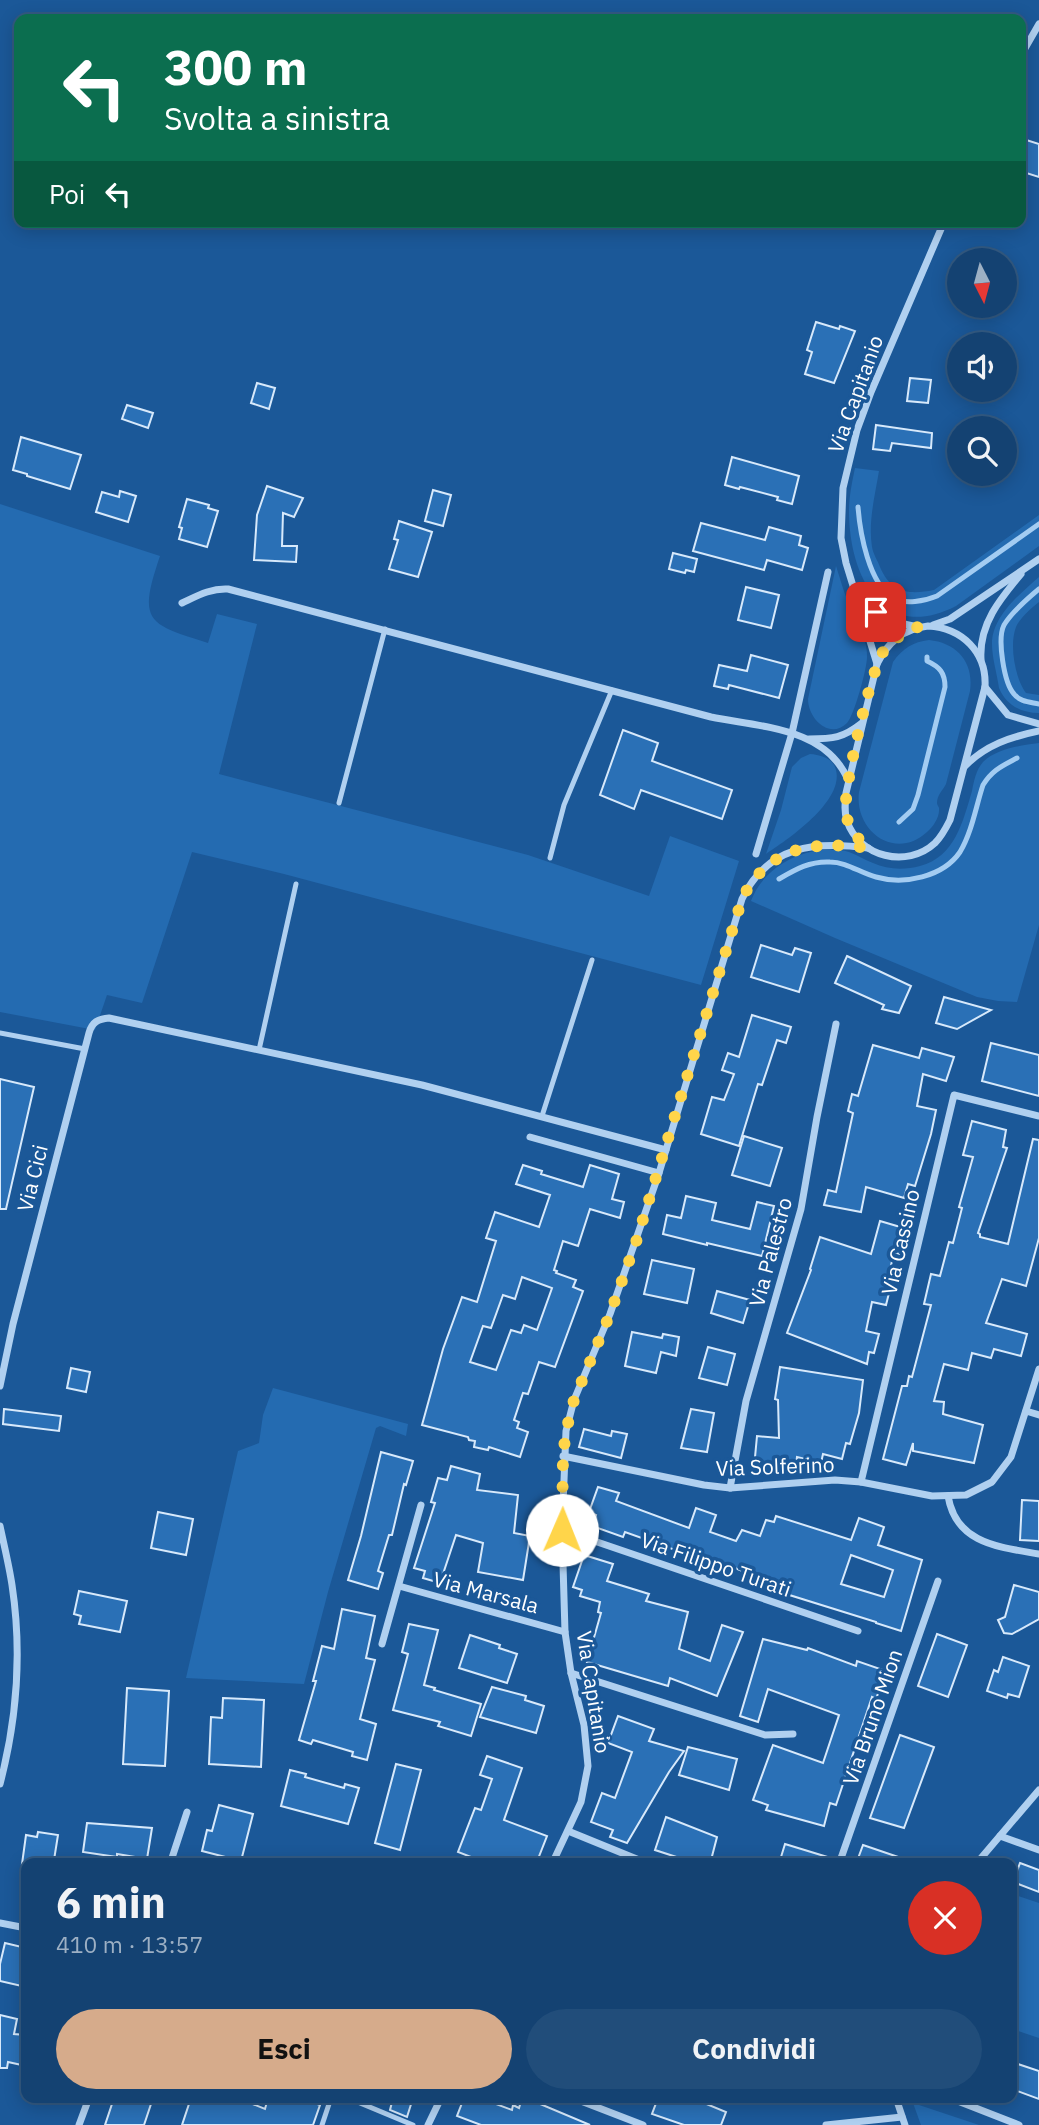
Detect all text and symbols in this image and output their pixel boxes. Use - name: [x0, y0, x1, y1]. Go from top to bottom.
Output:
- text: 300 m: [164, 35, 308, 98]
- icon: left: [49, 42, 140, 133]
- text: Svolta a sinistra: [164, 97, 390, 139]
- icon: left: [99, 175, 137, 213]
- text: Poi: [49, 177, 85, 211]
- north arrow: [947, 248, 1017, 318]
- map controls: [947, 248, 1017, 486]
- street label: Via Capitanio: [821, 331, 889, 457]
- button: sound: [947, 332, 1017, 402]
- button: search: [947, 416, 1017, 486]
- pin: [846, 582, 906, 642]
- icon: arrive: [857, 593, 895, 631]
- street label: Via Cici: [10, 1141, 54, 1215]
- street label: Via Cassino: [874, 1186, 926, 1298]
- street label: Via Palestro: [742, 1194, 798, 1310]
- street label: Via Solferino: [715, 1450, 835, 1482]
- position arrow: [525, 1493, 599, 1567]
- street label: Via Filippo Turati: [637, 1525, 795, 1603]
- street label: Via Marsala: [430, 1564, 542, 1620]
- street label: Via Capitanio: [571, 1629, 617, 1755]
- street label: Via Bruno Mion: [836, 1645, 908, 1789]
- text: 6 min: [56, 1875, 166, 1930]
- button: close: [908, 1881, 982, 1955]
- text: 410 m · 13:57: [56, 1929, 203, 1959]
- button: Esci: [56, 2009, 512, 2089]
- button: Condividi: [526, 2009, 982, 2089]

